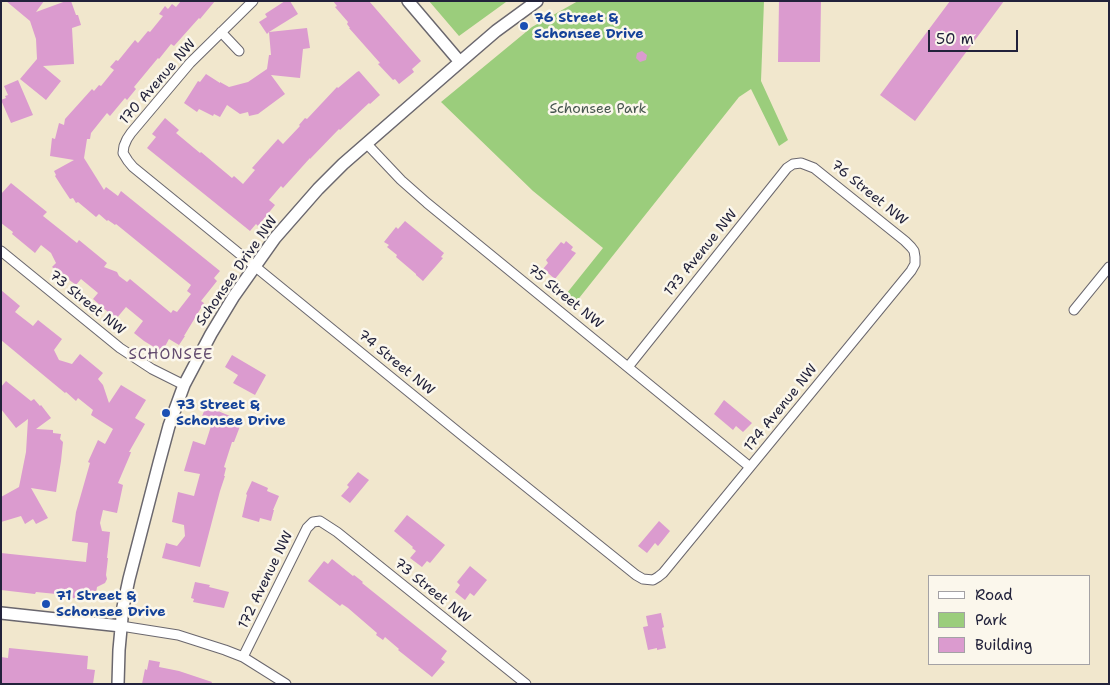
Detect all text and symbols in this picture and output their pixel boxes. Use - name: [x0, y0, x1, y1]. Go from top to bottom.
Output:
- place label: 76 Street & Schonsee Drive: [534, 10, 644, 42]
- marker: 76 Street & Schonsee Drive: [518, 20, 530, 32]
- scale bar: [930, 20, 1020, 52]
- text: 50 m: [936, 29, 974, 49]
- street label: 170 Avenue NW: [116, 36, 200, 128]
- park label: Schonsee Park: [549, 101, 647, 117]
- street label: 76 Street NW: [827, 157, 911, 229]
- street label: 173 Avenue NW: [661, 206, 741, 300]
- street label: Schonsee Drive NW: [193, 213, 281, 329]
- street label: 75 Street NW: [524, 261, 606, 333]
- street label: 73 Street NW: [45, 267, 129, 339]
- street label: 74 Street NW: [354, 327, 438, 399]
- district label: SCHONSEE: [128, 346, 214, 364]
- street label: 174 Avenue NW: [741, 361, 821, 455]
- place label: 73 Street & Schonsee Drive: [176, 397, 286, 430]
- marker: 73 Street & Schonsee Drive: [160, 407, 172, 419]
- street label: 172 Avenue NW: [235, 528, 297, 632]
- street label: 73 Street NW: [390, 555, 474, 627]
- legend: [928, 575, 1090, 665]
- text: Road: [975, 585, 1013, 605]
- place label: 71 Street & Schonsee Drive: [56, 588, 166, 620]
- marker: 71 Street & Schonsee Drive: [40, 598, 52, 610]
- text: Park: [975, 610, 1007, 630]
- text: Building: [975, 635, 1032, 655]

